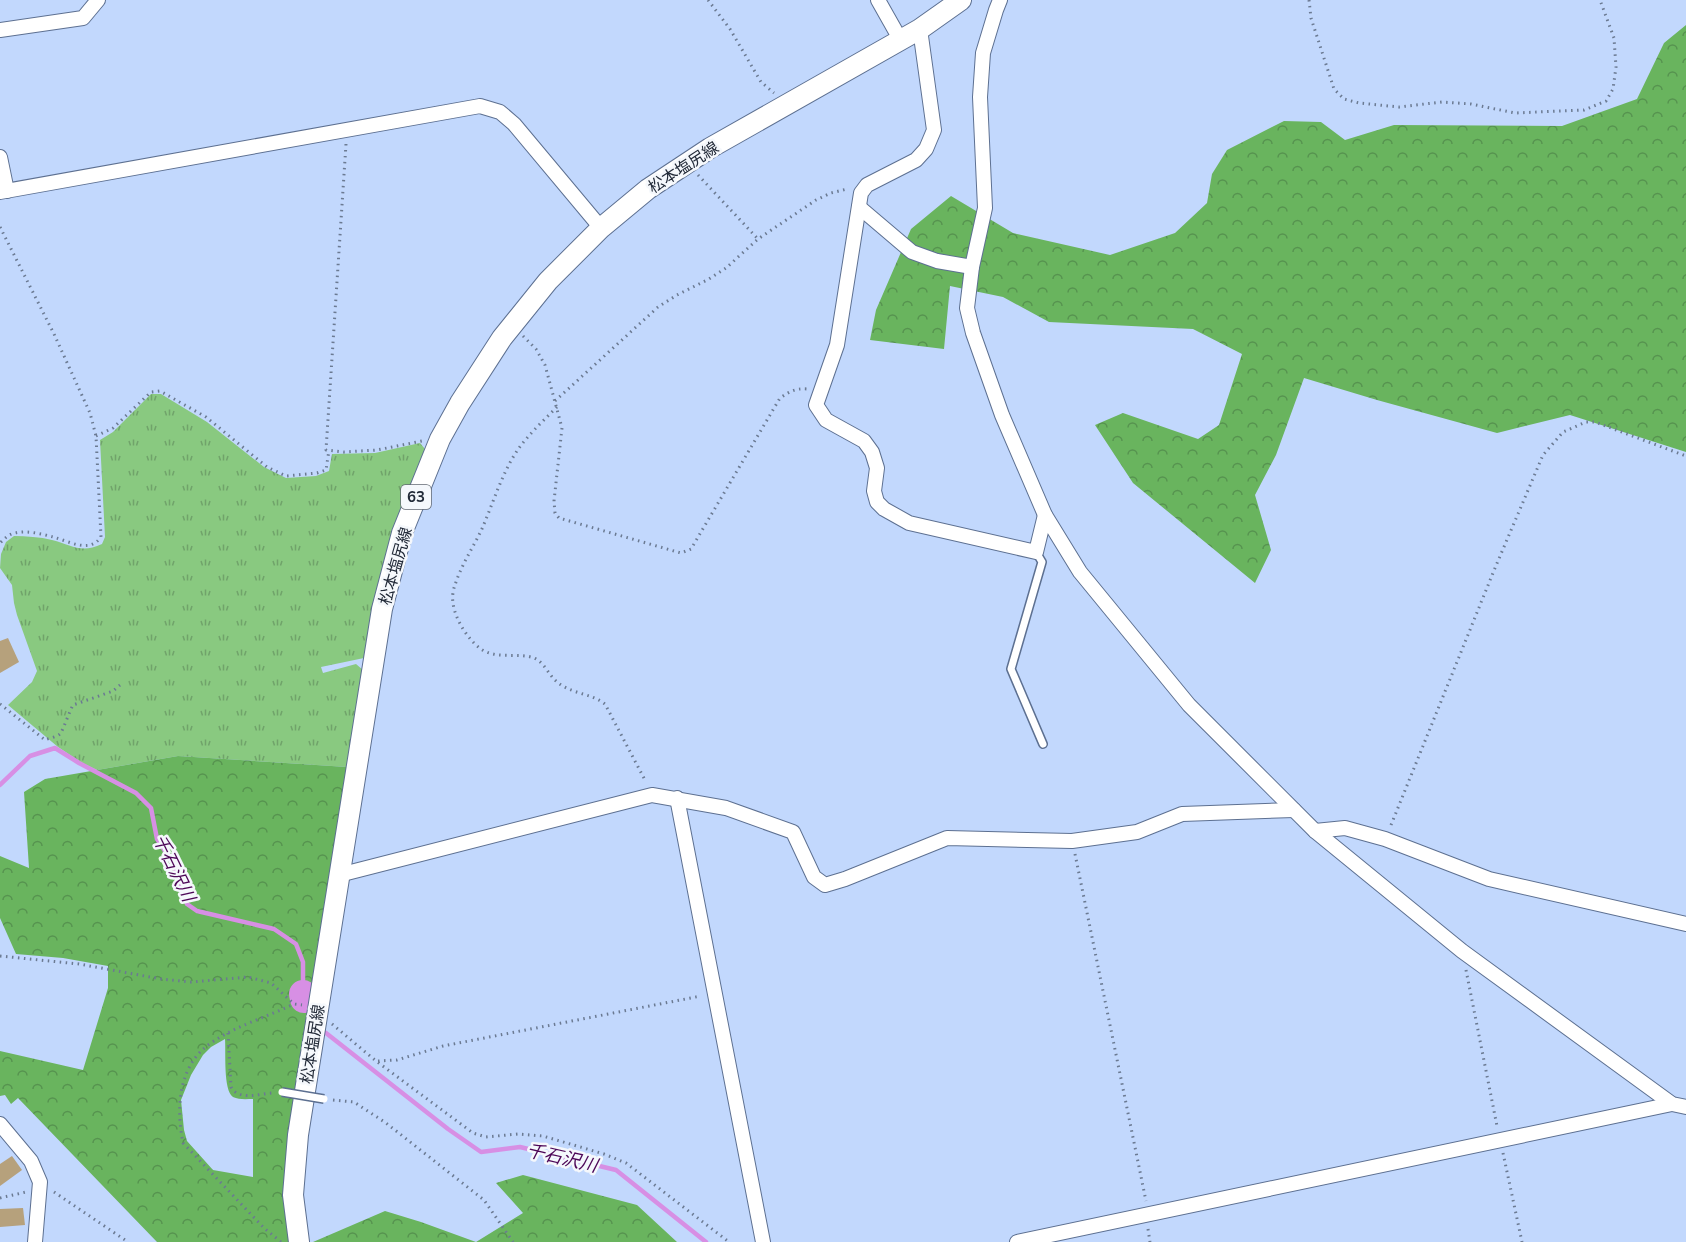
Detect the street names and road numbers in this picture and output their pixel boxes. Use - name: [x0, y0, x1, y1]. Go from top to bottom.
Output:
- street label: 松本塩尻線: [644, 137, 723, 199]
- road number: 63: [401, 485, 431, 509]
- street label: 松本塩尻線: [374, 525, 418, 608]
- street label: 松本塩尻線: [296, 1003, 330, 1085]

